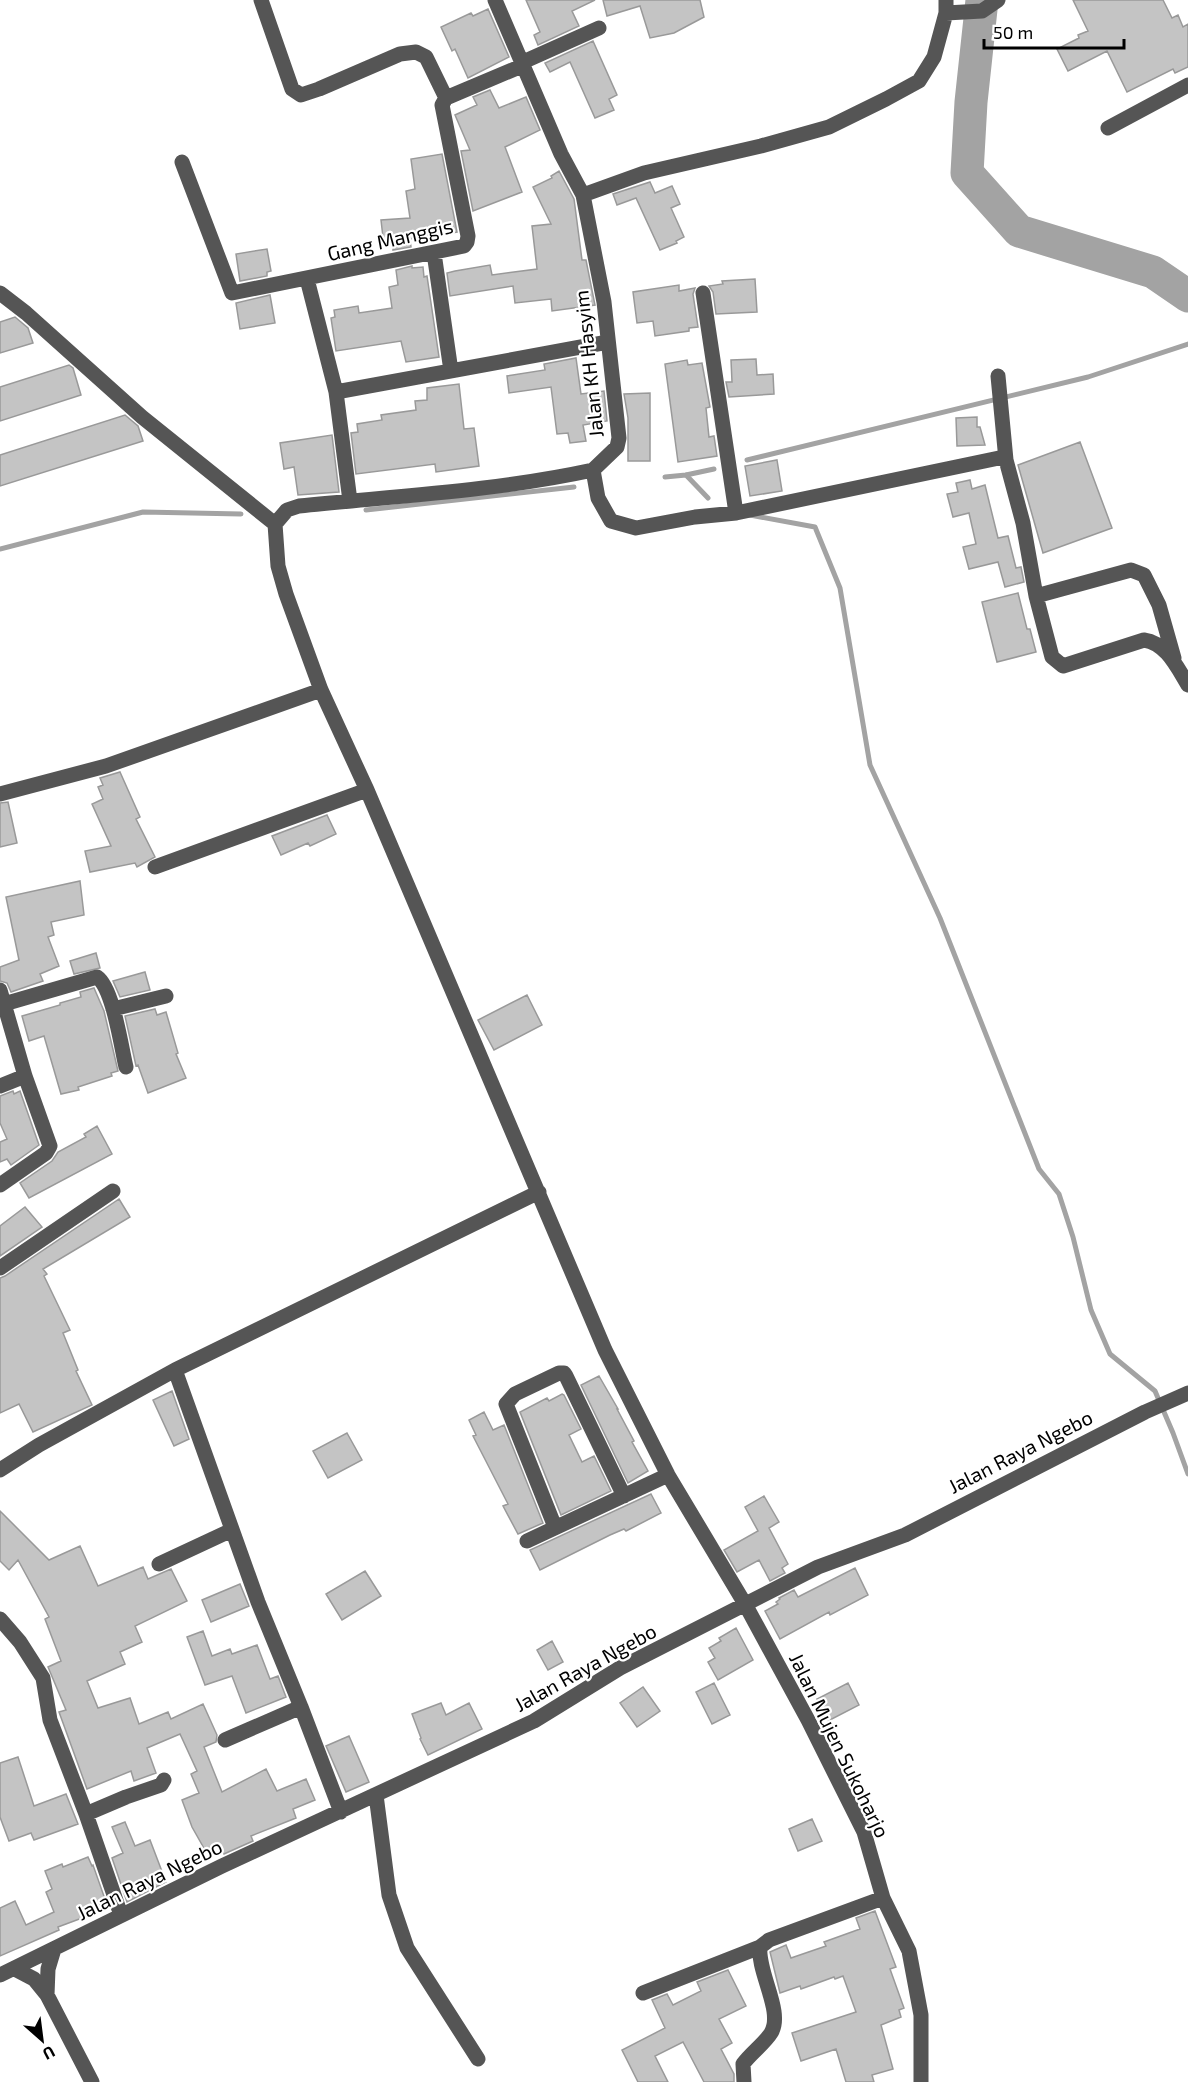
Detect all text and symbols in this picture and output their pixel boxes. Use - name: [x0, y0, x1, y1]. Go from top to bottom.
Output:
- scale bar: [984, 12, 1124, 50]
- text: 50 m: [993, 21, 1033, 43]
- street label: Gang Manggis: [325, 213, 455, 265]
- street label: Jalan KH Hasyim: [568, 289, 608, 439]
- street label: Jalan Raya Ngebo: [944, 1404, 1096, 1498]
- street label: Jalan Raya Ngebo: [510, 1618, 660, 1716]
- street label: Jalan Mujen Sukoharjo: [785, 1649, 895, 1841]
- street label: Jalan Raya Ngebo: [72, 1833, 226, 1925]
- north arrow: [12, 2010, 72, 2070]
- text: U: [40, 2043, 59, 2065]

